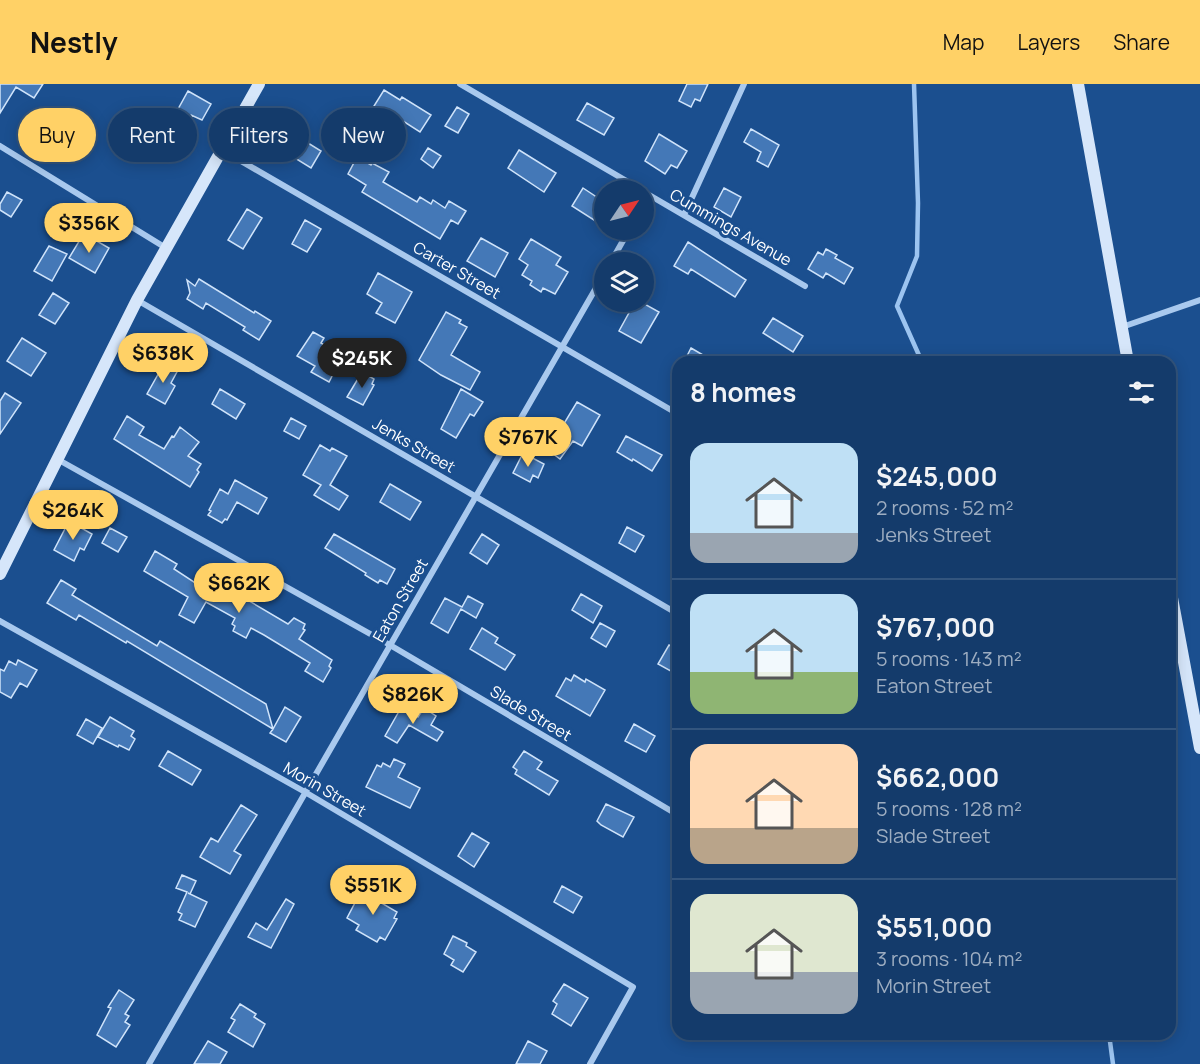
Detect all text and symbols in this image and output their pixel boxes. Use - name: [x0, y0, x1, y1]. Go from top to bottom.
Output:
- text: Nestly: [30, 23, 118, 61]
- text: Map: [943, 28, 984, 56]
- text: Layers: [1017, 28, 1080, 56]
- text: Share: [1113, 28, 1170, 56]
- chip: Buy: [18, 108, 96, 162]
- chip: Rent: [108, 108, 197, 162]
- chip: Filters: [209, 108, 309, 162]
- chip: New: [321, 108, 406, 162]
- north arrow: [594, 180, 654, 240]
- map controls: [594, 180, 654, 312]
- street label: Cummings Avenue: [666, 183, 796, 271]
- pin: $356K: [47, 203, 131, 254]
- text: $356K: [58, 209, 120, 236]
- street label: Carter Street: [409, 236, 505, 304]
- button: layers: [594, 252, 654, 312]
- pin: $638K: [121, 333, 205, 384]
- pin: $245K: [320, 338, 404, 389]
- text: $638K: [132, 339, 194, 366]
- text: $245K: [332, 344, 392, 371]
- text: 8 homes: [690, 374, 796, 410]
- icon: filters: [1125, 376, 1158, 409]
- street label: Jenks Street: [368, 412, 460, 478]
- pin: $767K: [486, 417, 570, 468]
- text: $767K: [498, 423, 558, 450]
- text: $245,000: [876, 458, 998, 494]
- icon: home: [738, 467, 810, 539]
- pin: $264K: [31, 490, 115, 541]
- text: 2 rooms · 52 m²: [876, 494, 1013, 521]
- text: $264K: [42, 496, 104, 523]
- text: Jenks Street: [876, 521, 992, 548]
- street label: Eaton Street: [367, 554, 433, 646]
- pin: $662K: [197, 563, 281, 614]
- text: $662K: [208, 569, 270, 596]
- text: $767,000: [876, 609, 995, 645]
- icon: home: [738, 618, 810, 690]
- text: 5 rooms · 143 m²: [876, 645, 1022, 672]
- text: Eaton Street: [876, 672, 993, 699]
- pin: $826K: [371, 674, 455, 725]
- text: $826K: [382, 680, 444, 707]
- street label: Slade Street: [486, 680, 576, 746]
- street label: Morin Street: [280, 756, 370, 822]
- text: $662,000: [876, 759, 999, 795]
- icon: home: [738, 768, 810, 840]
- text: 5 rooms · 128 m²: [876, 795, 1022, 822]
- text: Slade Street: [876, 822, 990, 849]
- pin: $551K: [331, 865, 415, 916]
- text: $551K: [344, 871, 402, 898]
- text: $551,000: [876, 909, 992, 945]
- icon: home: [738, 918, 810, 990]
- text: 3 rooms · 104 m²: [876, 945, 1022, 972]
- text: Morin Street: [876, 972, 991, 999]

